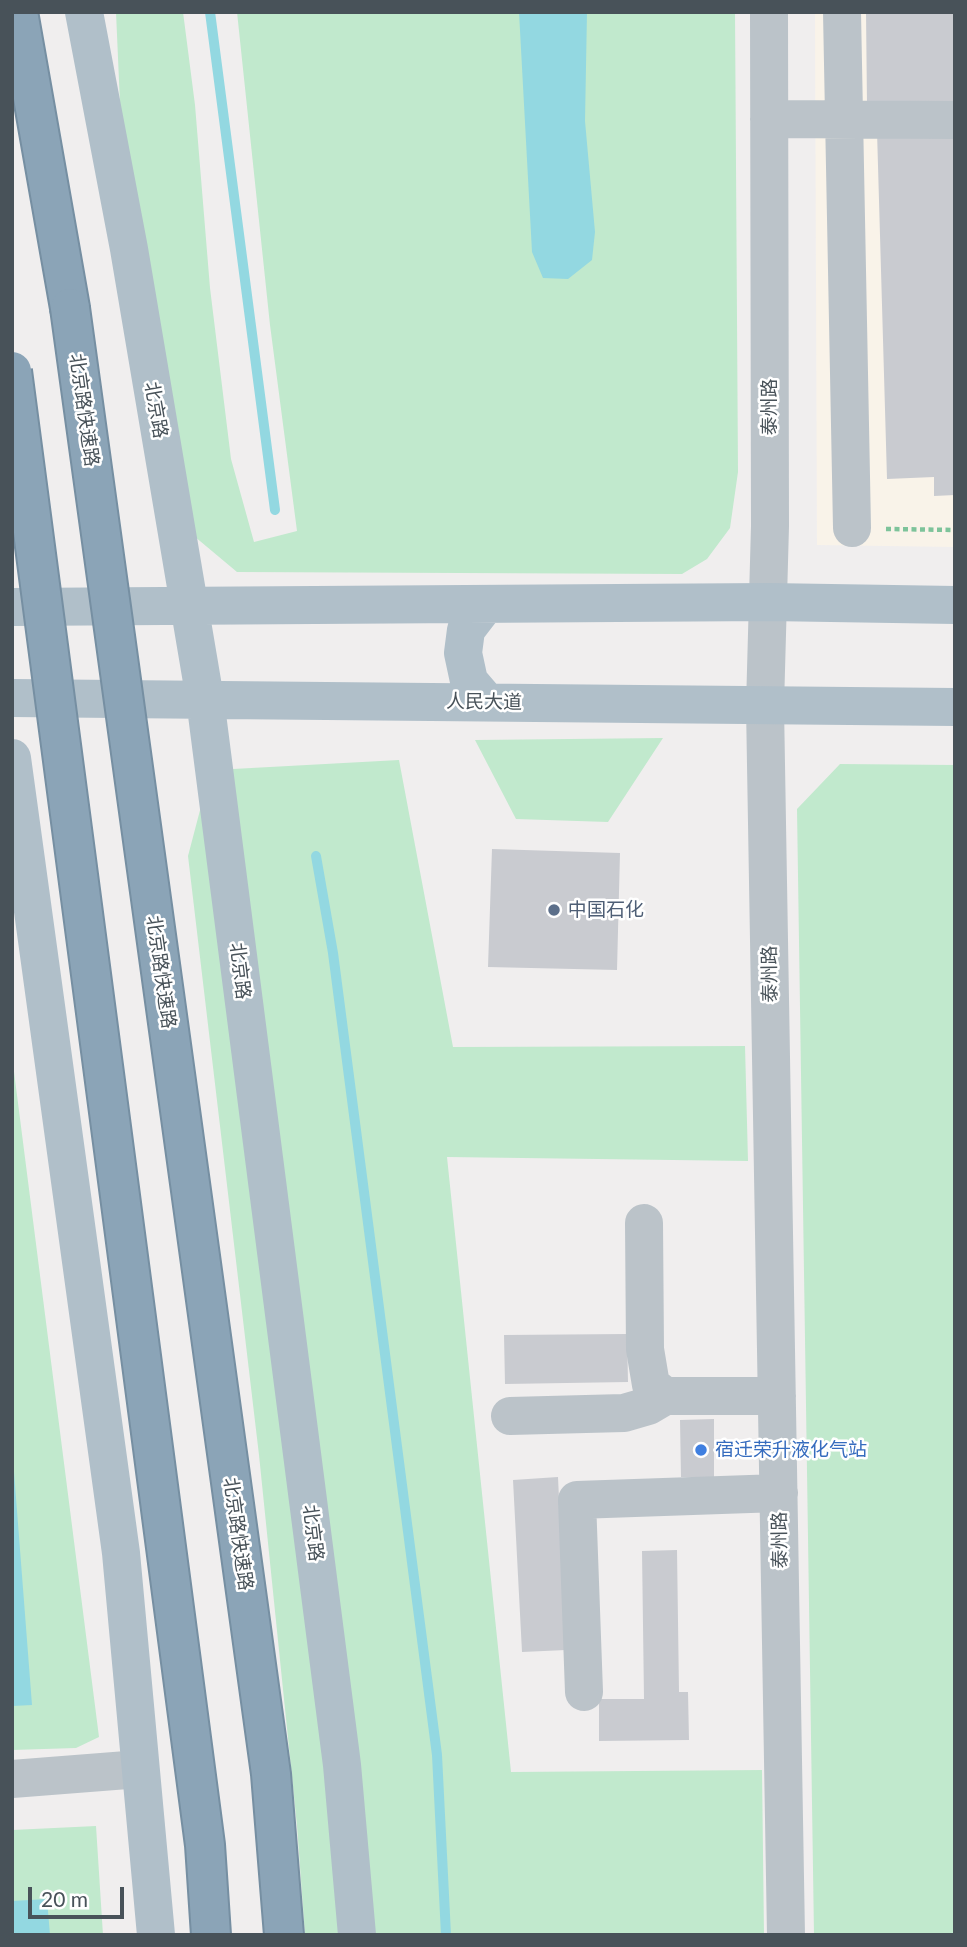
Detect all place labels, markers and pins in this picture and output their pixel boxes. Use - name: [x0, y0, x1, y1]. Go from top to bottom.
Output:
- place label: 中国石化: [568, 899, 644, 921]
- marker: 中国石化: [546, 902, 562, 918]
- place label: 宿迁荣升液化气站: [715, 1439, 867, 1461]
- marker: 宿迁荣升液化气站: [693, 1442, 709, 1458]

